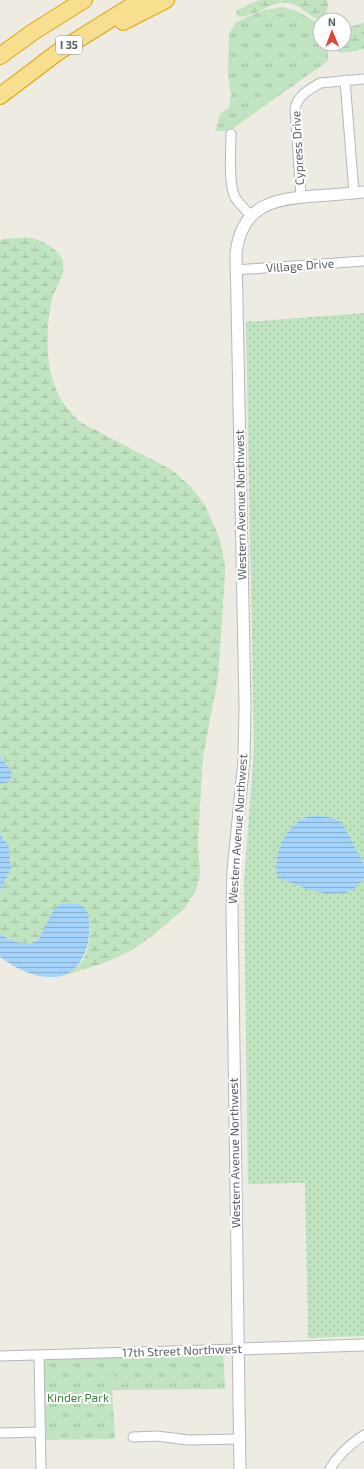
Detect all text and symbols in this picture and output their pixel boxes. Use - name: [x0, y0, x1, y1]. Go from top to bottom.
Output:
- north arrow: [312, 12, 352, 52]
- text: N: [328, 15, 336, 28]
- road number: I 35: [56, 36, 82, 54]
- street label: Cypress Drive: [288, 110, 306, 186]
- street label: Village Drive: [265, 256, 334, 274]
- street label: Western Avenue Northwest: [232, 429, 248, 580]
- street label: Western Avenue Northwest: [225, 753, 249, 904]
- street label: Western Avenue Northwest: [226, 1077, 242, 1228]
- street label: 17th Street Northwest: [122, 1341, 242, 1359]
- park label: Kinder Park: [47, 1390, 109, 1404]

